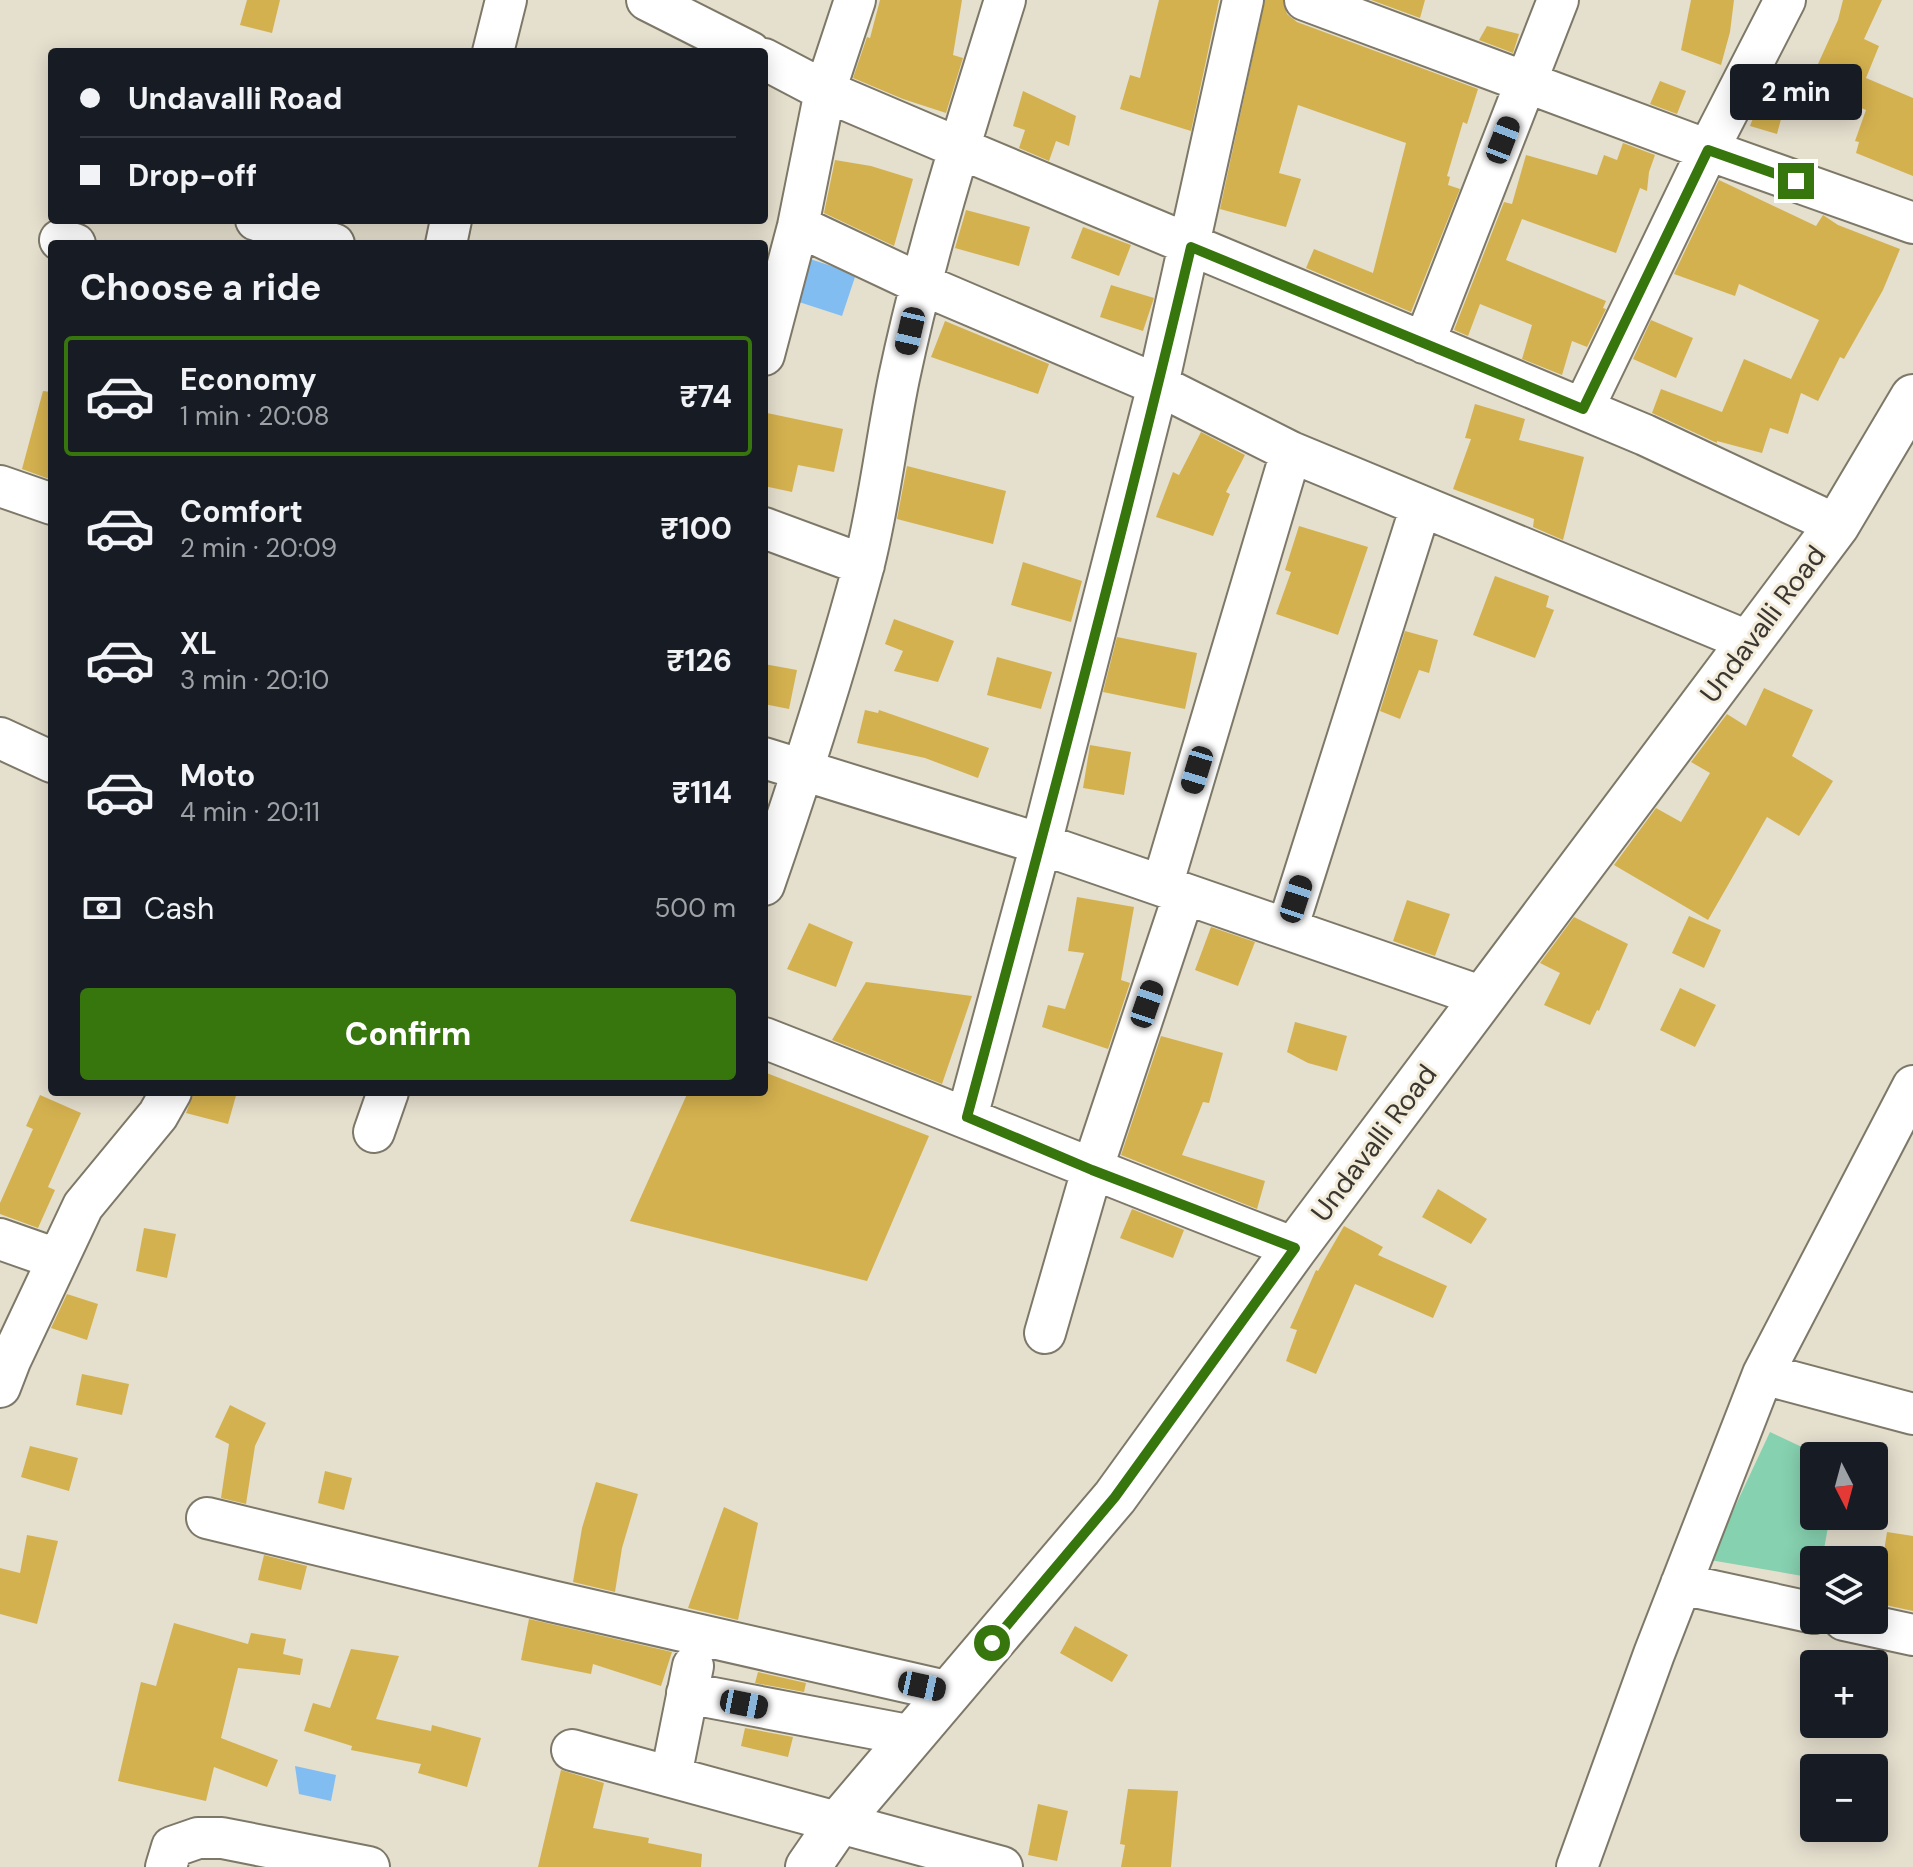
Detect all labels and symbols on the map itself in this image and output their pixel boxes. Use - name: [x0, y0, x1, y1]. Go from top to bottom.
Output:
- callout: 2 min: [1730, 65, 1862, 121]
- car: [1483, 113, 1523, 167]
- route end: [1778, 163, 1814, 199]
- car: [893, 305, 927, 357]
- street label: Undavalli Road: [1692, 538, 1834, 710]
- car: [1179, 744, 1215, 796]
- car: [1277, 872, 1315, 926]
- car: [1128, 977, 1166, 1031]
- street label: Undavalli Road: [1303, 1057, 1445, 1229]
- north arrow: [1800, 1442, 1888, 1530]
- route start: [974, 1625, 1010, 1661]
- car: [896, 1669, 948, 1703]
- car: [718, 1688, 770, 1720]

